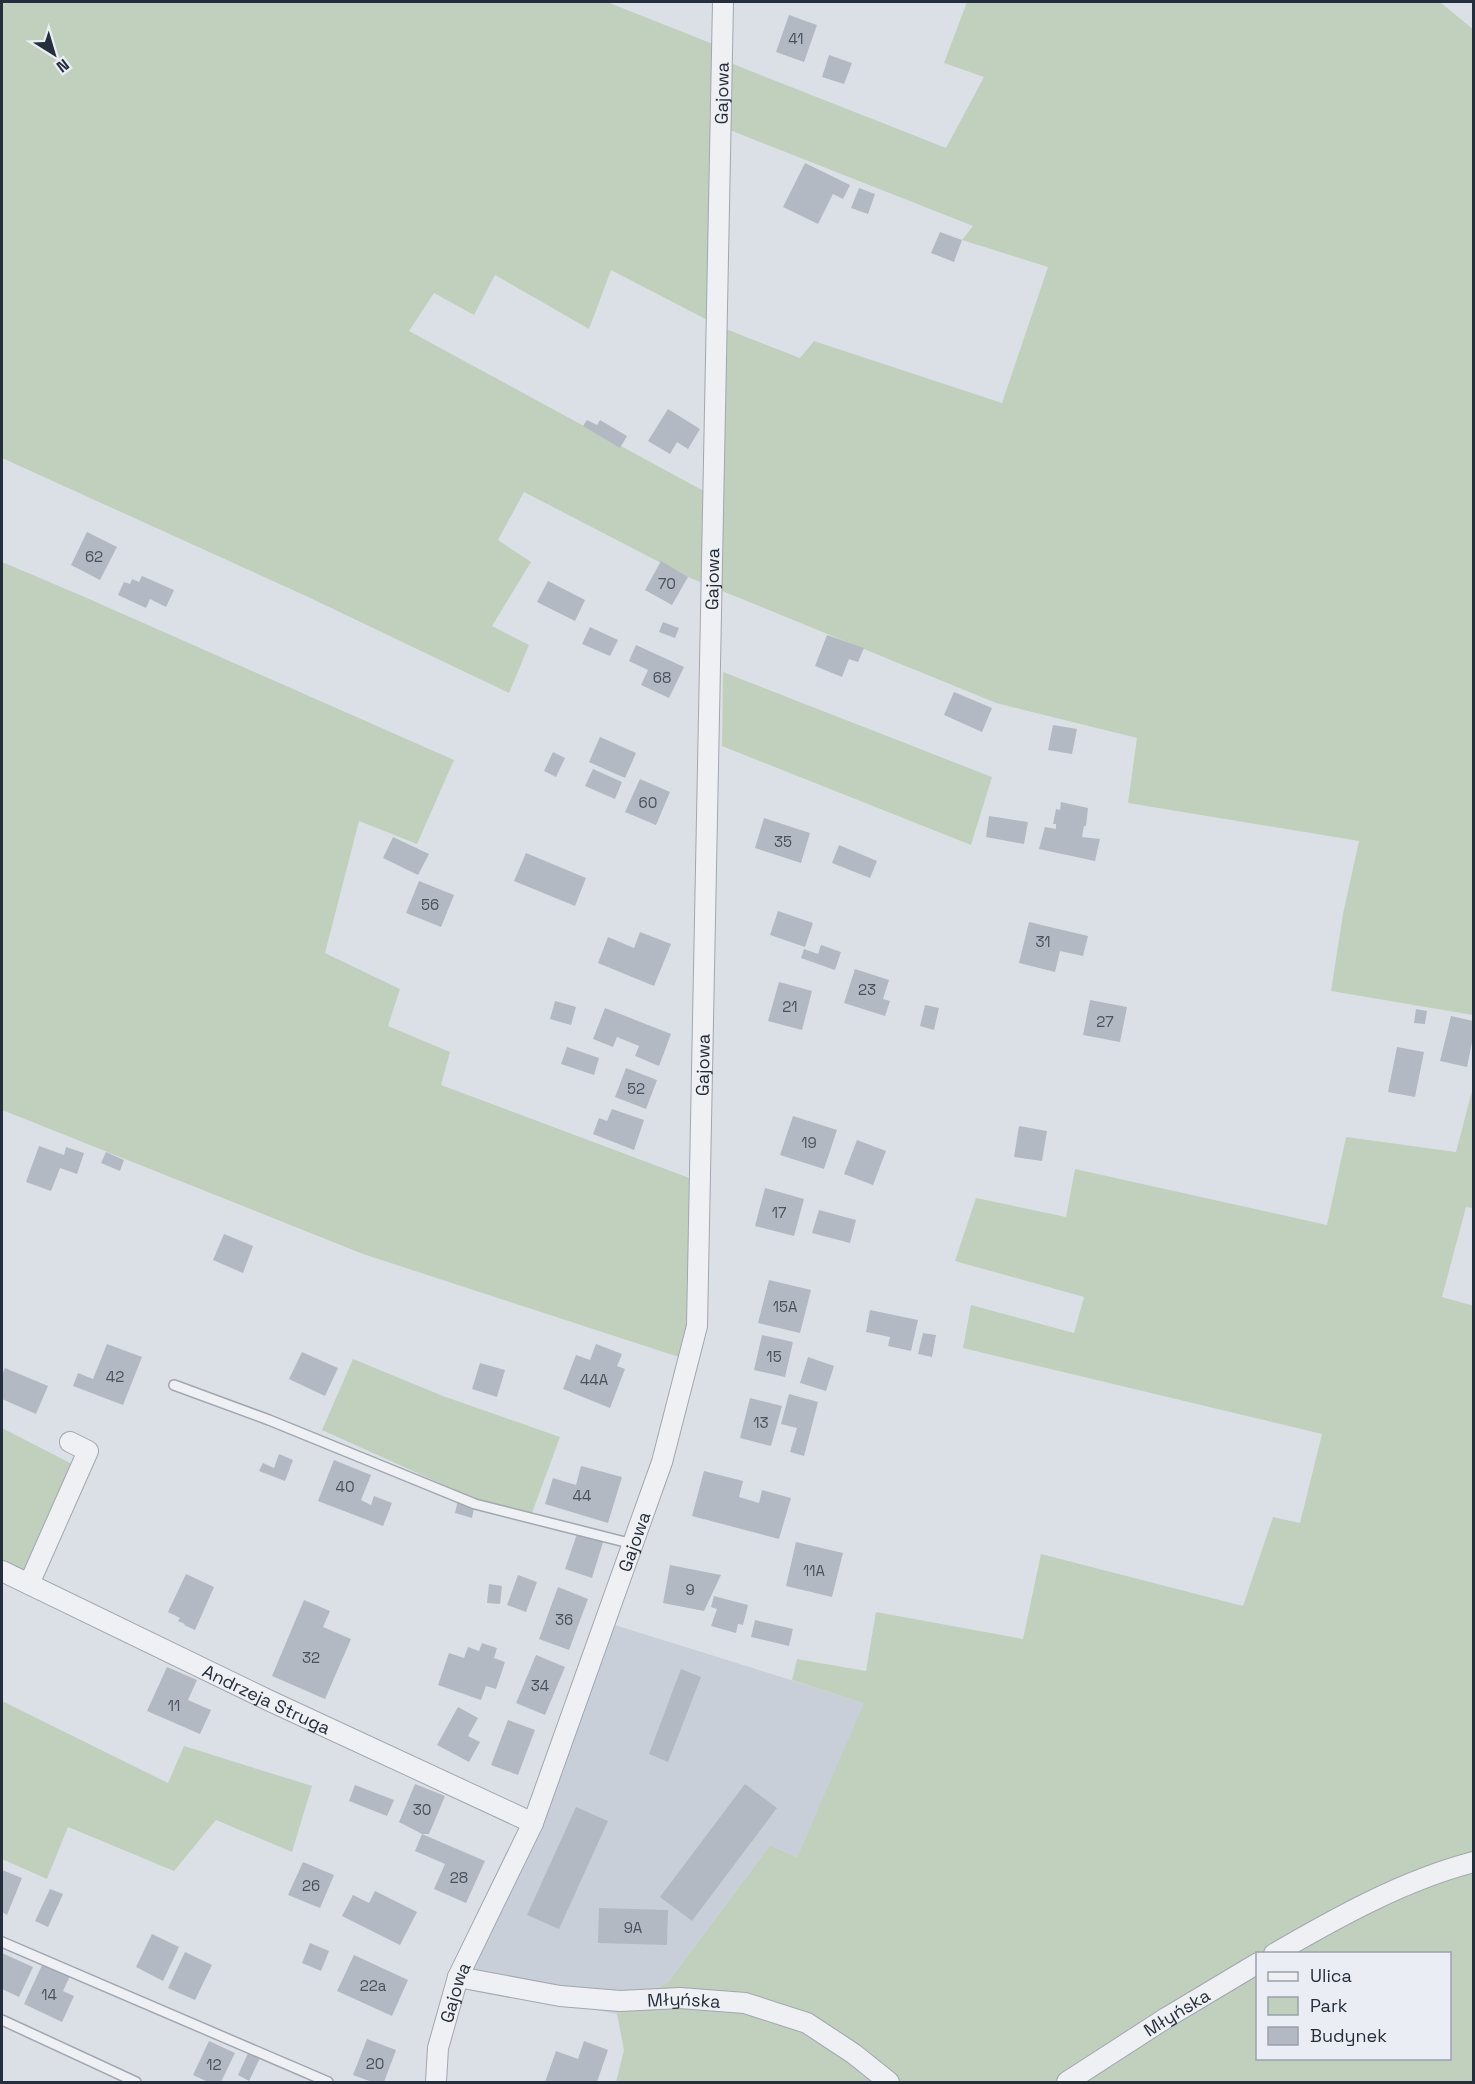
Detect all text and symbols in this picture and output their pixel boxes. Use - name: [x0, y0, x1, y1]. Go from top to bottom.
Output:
- north arrow: [24, 24, 84, 84]
- house number: 41: [788, 29, 804, 48]
- text: N: [52, 54, 73, 77]
- street label: Gajowa: [709, 62, 733, 124]
- house number: 62: [85, 547, 103, 566]
- street label: Gajowa: [700, 548, 724, 610]
- house number: 70: [658, 574, 676, 593]
- house number: 68: [653, 668, 671, 687]
- house number: 60: [639, 793, 657, 812]
- house number: 35: [774, 832, 792, 851]
- house number: 56: [421, 895, 439, 914]
- house number: 31: [1035, 932, 1051, 951]
- house number: 23: [858, 980, 876, 999]
- house number: 21: [782, 997, 798, 1016]
- house number: 27: [1096, 1012, 1114, 1031]
- street label: Gajowa: [690, 1034, 714, 1096]
- house number: 52: [627, 1079, 645, 1098]
- house number: 19: [801, 1133, 817, 1152]
- house number: 17: [772, 1203, 786, 1222]
- house number: 15A: [773, 1297, 798, 1316]
- house number: 15: [766, 1347, 782, 1366]
- house number: 42: [106, 1367, 124, 1386]
- house number: 44A: [580, 1370, 609, 1389]
- house number: 13: [753, 1413, 769, 1432]
- house number: 40: [336, 1477, 355, 1496]
- house number: 44: [573, 1486, 591, 1505]
- street label: Gajowa: [612, 1508, 655, 1575]
- house number: 11A: [803, 1561, 826, 1580]
- house number: 9: [685, 1580, 695, 1599]
- house number: 36: [555, 1610, 573, 1629]
- house number: 32: [302, 1648, 320, 1667]
- street label: Andrzeja Struga: [199, 1659, 334, 1739]
- house number: 34: [531, 1676, 549, 1695]
- house number: 11: [168, 1696, 180, 1715]
- house number: 30: [413, 1800, 431, 1819]
- house number: 28: [450, 1868, 468, 1887]
- house number: 26: [302, 1876, 320, 1895]
- house number: 9A: [624, 1918, 643, 1937]
- legend: [1256, 1952, 1451, 2060]
- street label: Gajowa: [434, 1958, 475, 2025]
- text: Ulica: [1310, 1964, 1352, 1987]
- house number: 22a: [360, 1976, 387, 1995]
- street label: Młyńska: [1139, 1983, 1214, 2041]
- house number: 14: [41, 1985, 57, 2004]
- street label: Młyńska: [647, 1986, 722, 2013]
- text: Park: [1310, 1994, 1348, 2017]
- text: Budynek: [1310, 2024, 1387, 2047]
- house number: 20: [366, 2054, 384, 2073]
- house number: 12: [206, 2055, 222, 2074]

